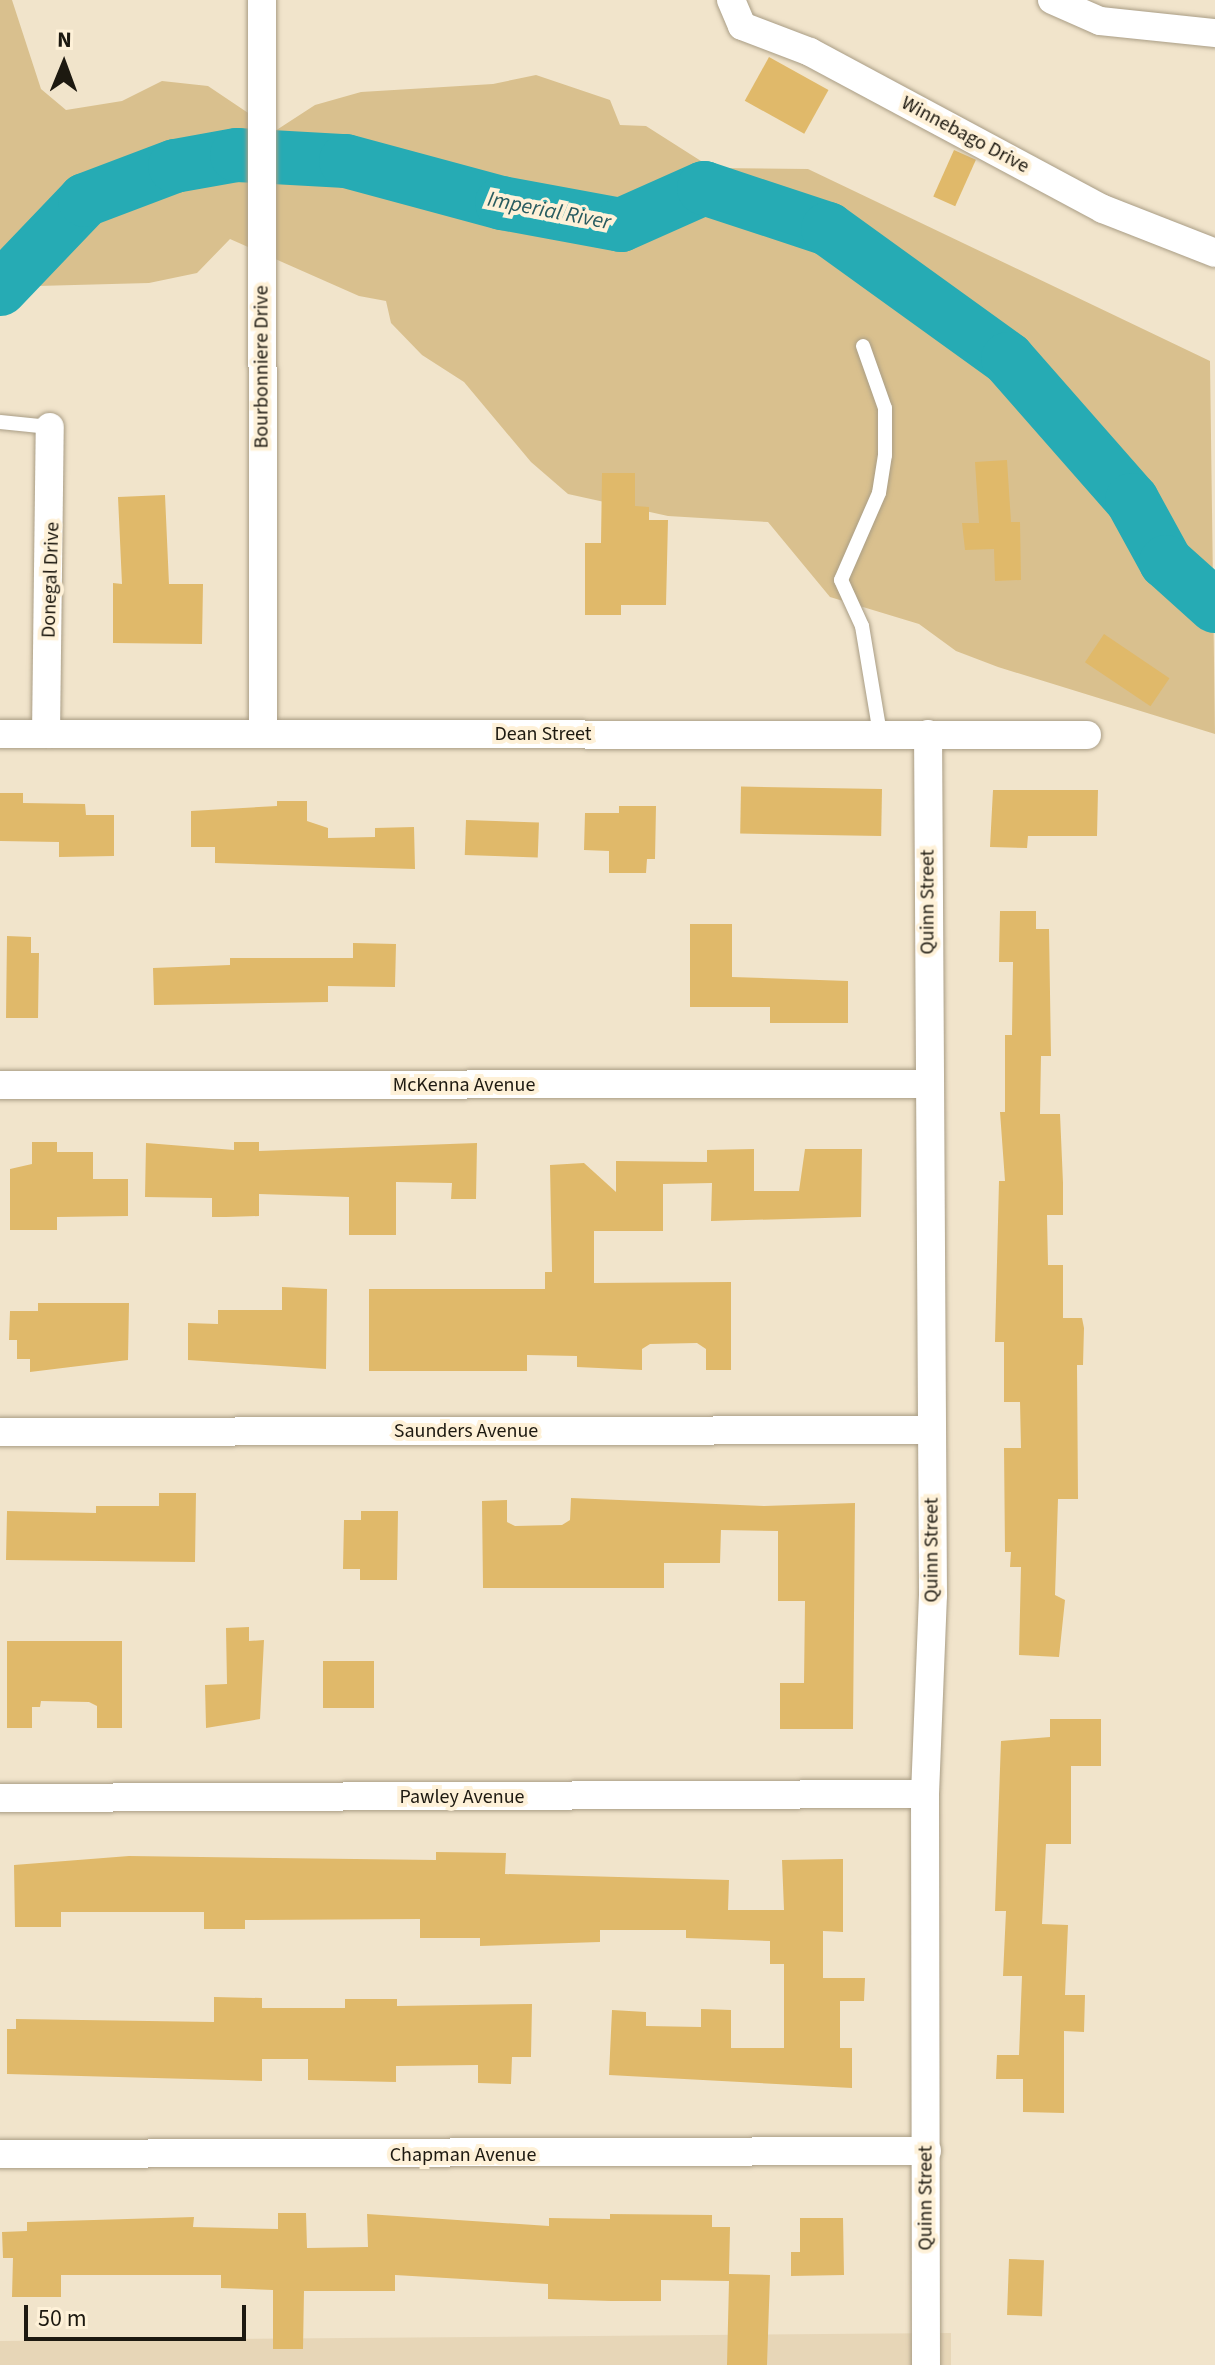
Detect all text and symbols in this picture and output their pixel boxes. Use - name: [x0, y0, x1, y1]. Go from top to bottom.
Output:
- north arrow: [24, 24, 104, 104]
- text: N: [57, 24, 72, 56]
- street label: Winnebago Drive: [897, 91, 1033, 179]
- water label: Imperial River: [485, 186, 613, 236]
- street label: Bourbonniere Drive: [250, 285, 274, 449]
- street label: Donegal Drive: [37, 522, 65, 638]
- street label: Dean Street: [494, 722, 592, 746]
- street label: Quinn Street: [916, 849, 940, 955]
- street label: McKenna Avenue: [393, 1073, 535, 1097]
- street label: Saunders Avenue: [394, 1419, 538, 1443]
- street label: Quinn Street: [920, 1497, 944, 1603]
- street label: Pawley Avenue: [399, 1785, 525, 1809]
- street label: Chapman Avenue: [390, 2143, 536, 2167]
- street label: Quinn Street: [914, 2145, 938, 2251]
- scale bar: [28, 2289, 250, 2339]
- text: 50 m: [38, 2301, 87, 2336]

